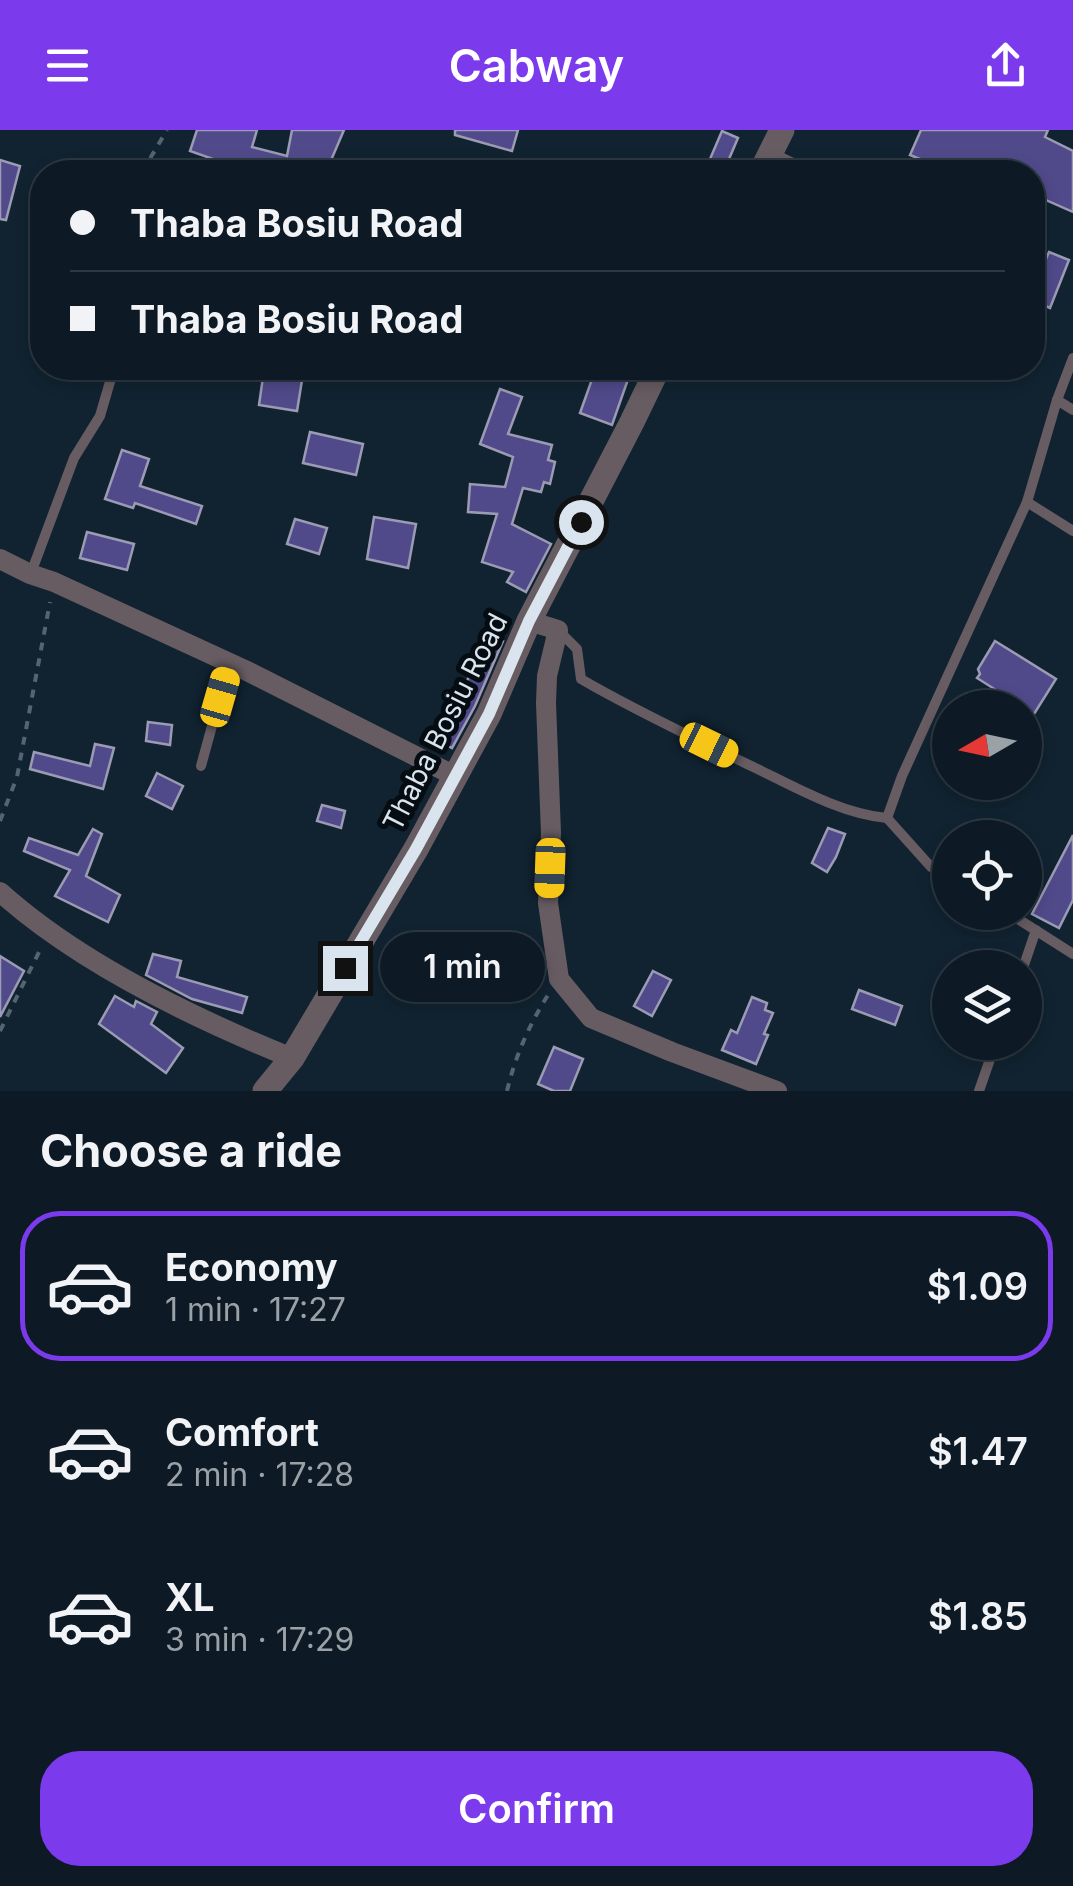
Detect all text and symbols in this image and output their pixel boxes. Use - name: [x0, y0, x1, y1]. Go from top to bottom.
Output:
- icon: menu: [40, 38, 95, 93]
- text: Cabway: [449, 38, 624, 93]
- icon: share: [978, 38, 1033, 93]
- text: Thaba Bosiu Road: [130, 200, 463, 246]
- text: Thaba Bosiu Road: [130, 296, 463, 342]
- route start: [559, 500, 604, 545]
- street label: Thaba Bosiu Road: [375, 607, 515, 837]
- car: [197, 664, 243, 730]
- north arrow: [932, 690, 1042, 800]
- map controls: [932, 690, 1042, 1060]
- car: [675, 718, 743, 772]
- button: locate: [932, 820, 1042, 930]
- car: [534, 837, 566, 899]
- callout: 1 min: [380, 933, 545, 1003]
- route end: [323, 946, 368, 991]
- text: 1 min: [423, 947, 502, 986]
- button: layers: [932, 950, 1042, 1060]
- text: Choose a ride: [40, 1123, 342, 1178]
- icon: car: [45, 1241, 135, 1331]
- text: Economy: [165, 1244, 338, 1290]
- text: $1.09: [927, 1263, 1028, 1309]
- text: 1 min · 17:27: [165, 1290, 346, 1329]
- icon: car: [45, 1406, 135, 1496]
- text: Comfort: [165, 1409, 319, 1455]
- text: $1.47: [928, 1428, 1028, 1474]
- text: 2 min · 17:28: [165, 1455, 354, 1494]
- icon: car: [45, 1571, 135, 1661]
- text: XL: [165, 1574, 215, 1620]
- text: $1.85: [928, 1593, 1028, 1639]
- text: 3 min · 17:29: [165, 1620, 354, 1659]
- button: Confirm: [40, 1751, 1033, 1866]

